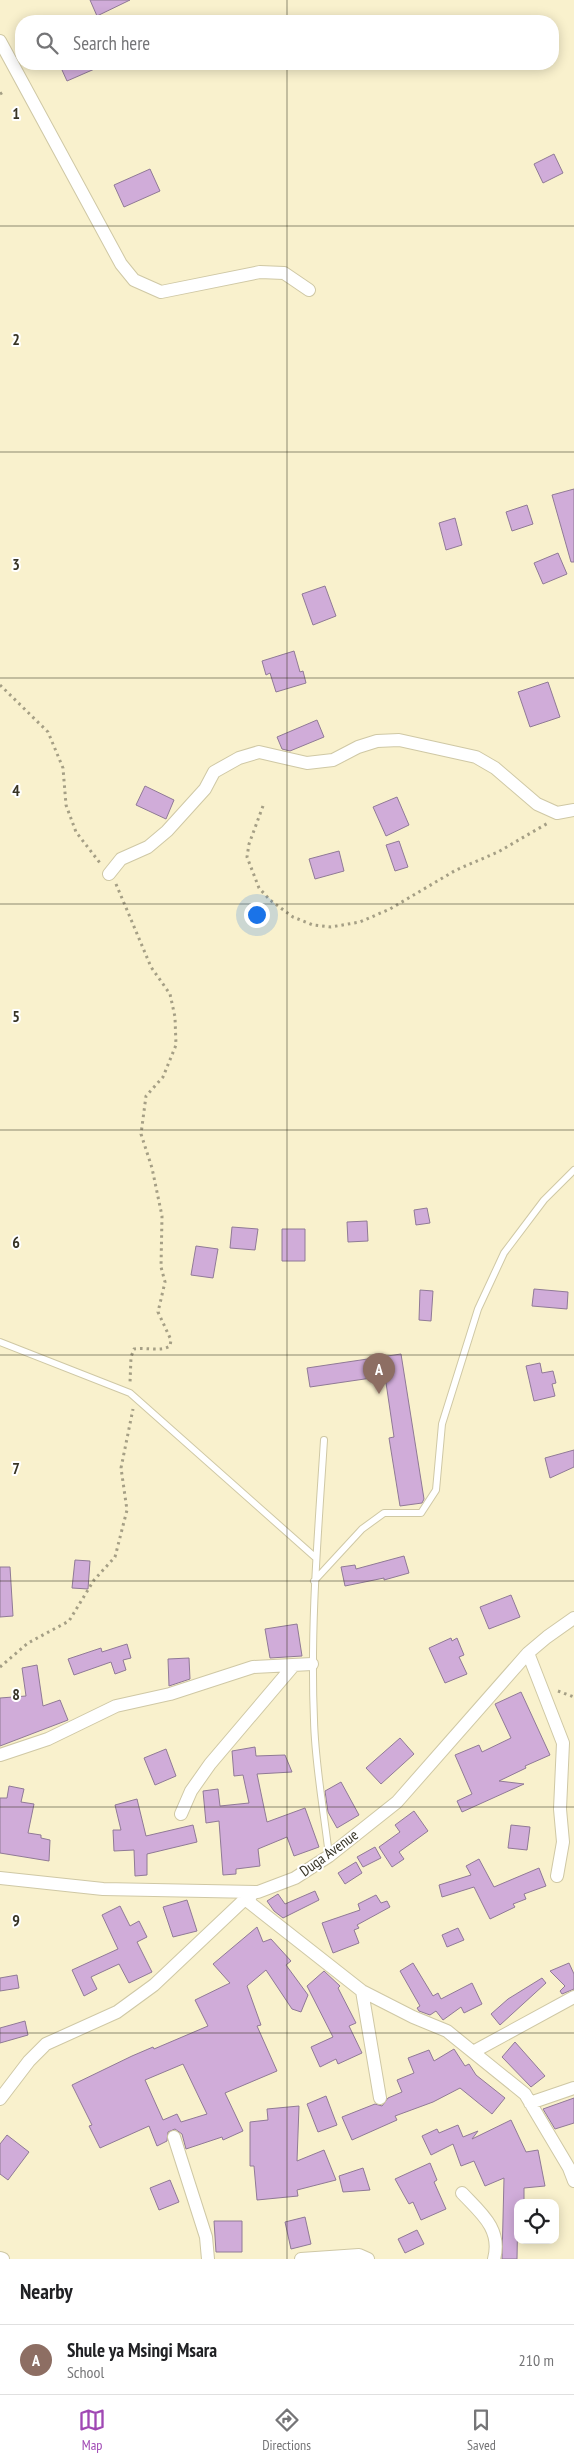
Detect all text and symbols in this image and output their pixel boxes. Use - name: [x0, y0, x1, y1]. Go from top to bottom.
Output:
- search box: [15, 15, 559, 70]
- icon: search: [33, 29, 61, 57]
- text: Search here: [73, 31, 150, 55]
- text: 1: [12, 103, 20, 123]
- text: 2: [12, 329, 20, 349]
- text: 3: [12, 554, 20, 574]
- text: 4: [12, 780, 20, 800]
- your location: [244, 902, 270, 928]
- text: 5: [12, 1006, 20, 1026]
- text: 6: [12, 1232, 20, 1252]
- pin: A: [363, 1353, 395, 1394]
- text: 7: [12, 1458, 20, 1478]
- text: 8: [12, 1684, 20, 1704]
- street label: Duga Avenue: [296, 1825, 362, 1880]
- text: 9: [12, 1910, 20, 1930]
- map controls: [514, 2199, 559, 2244]
- button: locate: [514, 2199, 559, 2244]
- text: Nearby: [20, 2278, 73, 2305]
- text: Shule ya Msingi Msara: [67, 2338, 217, 2362]
- text: A: [32, 2350, 40, 2370]
- text: 210 m: [519, 2350, 554, 2370]
- text: School: [67, 2362, 104, 2382]
- tab: Map: [78, 2406, 106, 2454]
- tab: Directions: [262, 2406, 311, 2454]
- tab: Saved: [467, 2406, 496, 2454]

